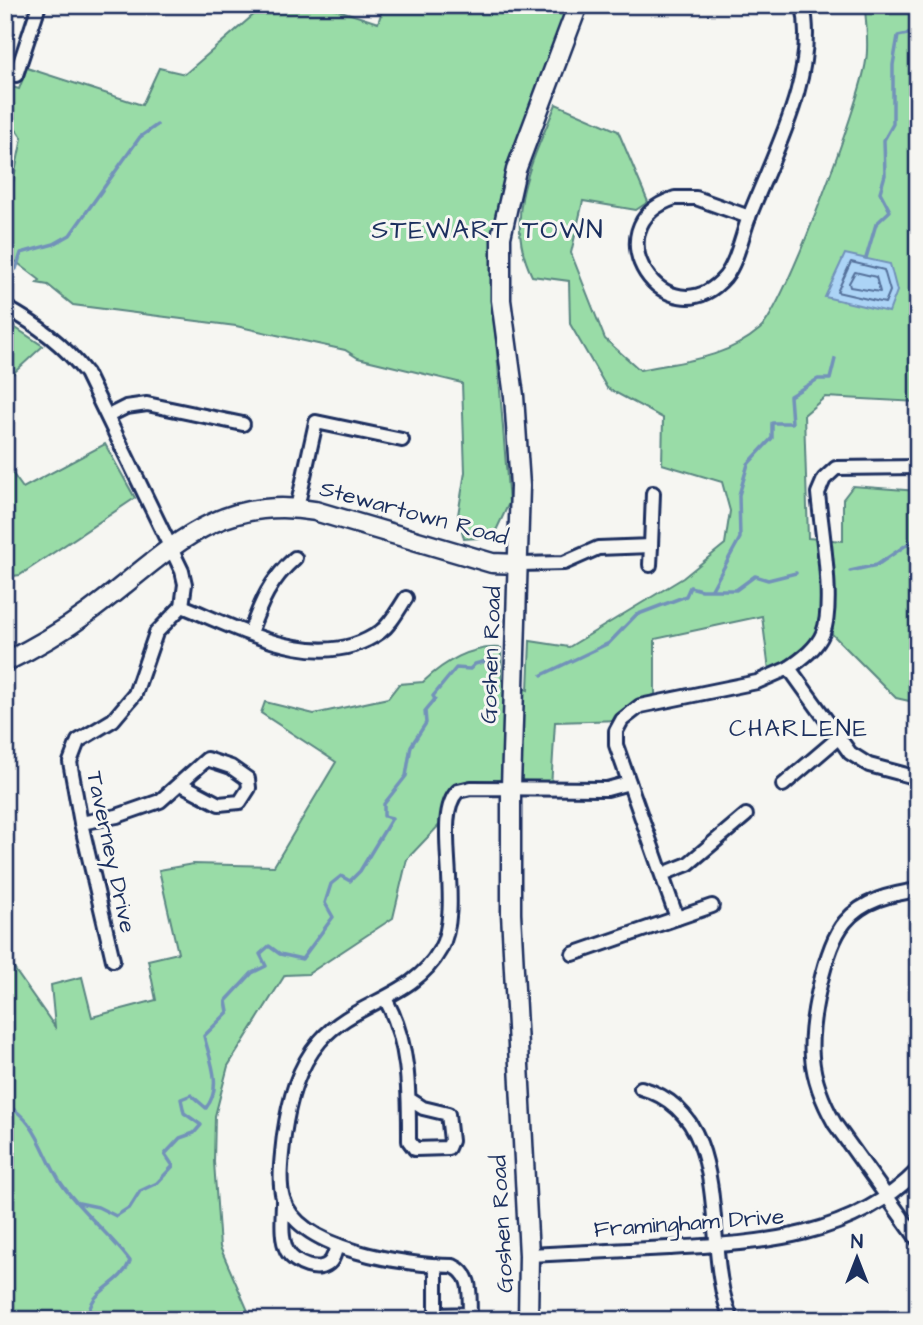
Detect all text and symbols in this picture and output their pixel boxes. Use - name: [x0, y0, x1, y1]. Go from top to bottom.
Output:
- district label: STEWART TOWN: [372, 212, 604, 248]
- street label: Stewartown Road: [316, 472, 512, 554]
- street label: Goshen Road: [473, 585, 509, 724]
- district label: CHARLENE: [729, 712, 869, 746]
- street label: Taverney Drive: [77, 768, 144, 936]
- street label: Goshen Road: [482, 1154, 522, 1294]
- street label: Framingham Drive: [593, 1200, 785, 1247]
- north arrow: [822, 1224, 892, 1294]
- text: N: [851, 1229, 863, 1256]

